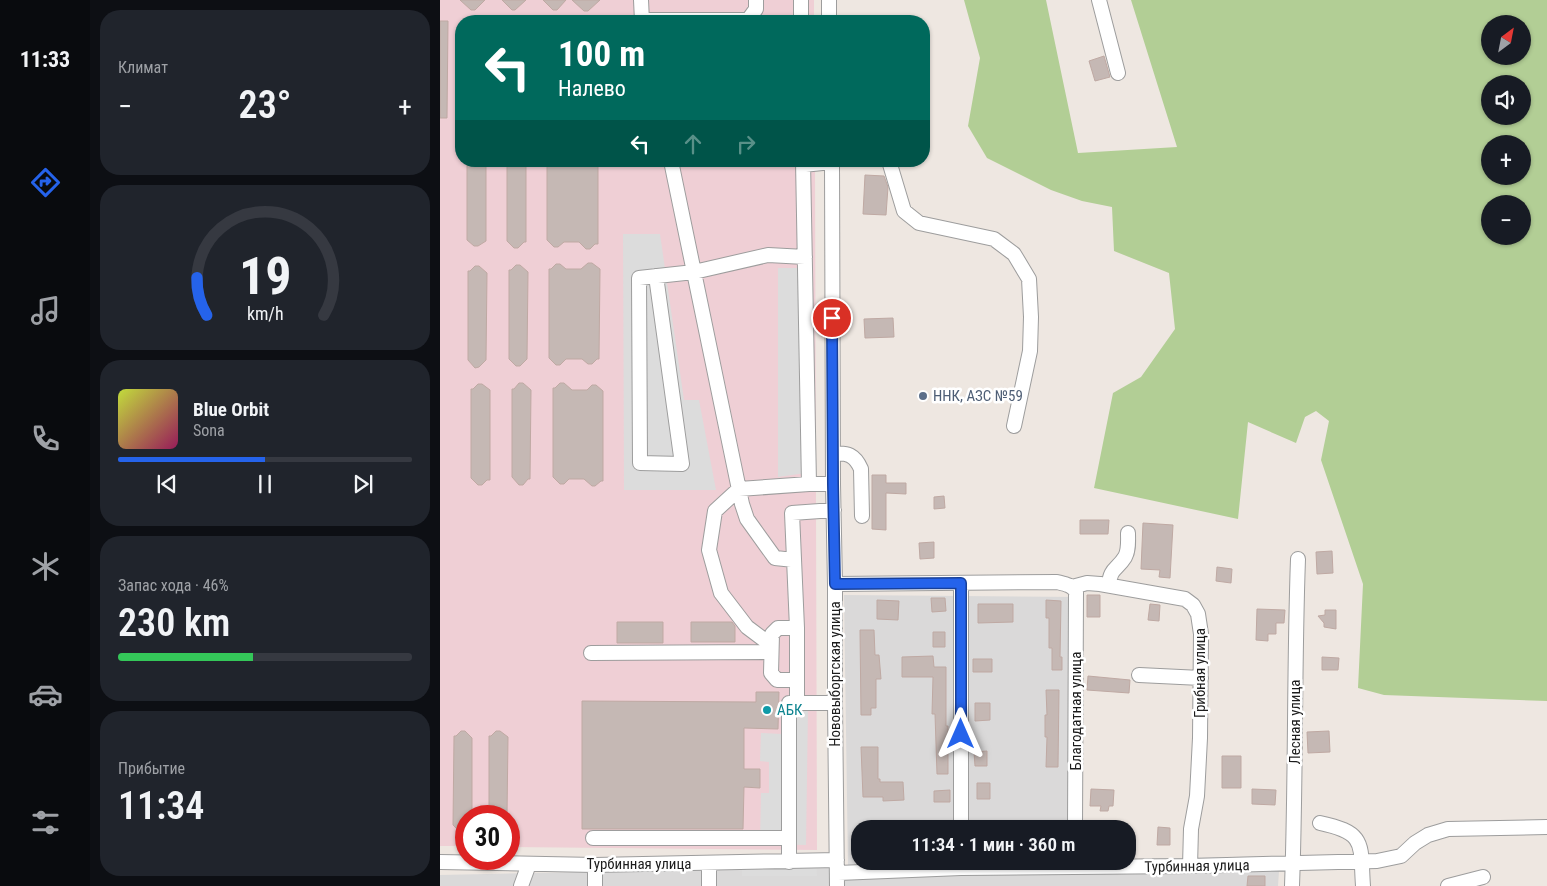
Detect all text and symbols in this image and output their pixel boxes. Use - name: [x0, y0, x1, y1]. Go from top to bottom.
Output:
- north arrow: [1481, 15, 1531, 65]
- map controls: [1481, 15, 1531, 245]
- text: 100 m: [558, 34, 645, 75]
- icon: left: [475, 35, 540, 100]
- text: 11:33: [20, 47, 70, 72]
- text: Климат: [118, 58, 168, 77]
- button: sound: [1481, 75, 1531, 125]
- text: Налево: [558, 76, 626, 101]
- text: 23°: [239, 83, 291, 127]
- text: −: [118, 90, 132, 123]
- text: +: [398, 90, 412, 123]
- icon: left: [626, 130, 654, 158]
- icon: ahead: [679, 130, 707, 158]
- icon: right: [732, 130, 760, 158]
- button: +: [1481, 135, 1531, 185]
- icon: directions: [28, 165, 63, 200]
- button: −: [1481, 195, 1531, 245]
- text: 19: [239, 246, 291, 307]
- icon: music: [28, 293, 63, 328]
- pin: [811, 297, 853, 339]
- text: km/h: [247, 303, 283, 324]
- icon: arrive: [818, 304, 846, 332]
- place label: ННК, АЗС №59: [933, 387, 1023, 405]
- marker: ННК, АЗС №59: [917, 390, 929, 402]
- text: Blue Orbit: [193, 398, 269, 421]
- icon: phone: [28, 421, 63, 456]
- text: Sona: [193, 421, 225, 440]
- icon: previous: [153, 470, 181, 498]
- icon: pause: [251, 470, 279, 498]
- icon: next: [349, 470, 377, 498]
- icon: climate: [28, 549, 63, 584]
- text: Запас хода · 46%: [118, 576, 229, 595]
- text: 230 km: [118, 601, 230, 645]
- street label: Нововыборгская улица: [826, 601, 844, 747]
- street label: Грибная улица: [1191, 628, 1209, 718]
- street label: Благодатная улица: [1067, 652, 1085, 770]
- icon: car: [28, 677, 63, 712]
- street label: Лесная улица: [1286, 680, 1304, 764]
- place label: АБК: [777, 701, 803, 719]
- marker: АБК: [761, 704, 773, 716]
- position arrow: [934, 707, 986, 759]
- text: Прибытие: [118, 759, 185, 778]
- text: 11:34: [118, 784, 204, 828]
- icon: filters: [28, 805, 63, 840]
- speed limit sign: 30: [455, 805, 520, 870]
- text: 11:34 · 1 мин · 360 m: [912, 833, 1075, 856]
- street label: Турбинная улица: [586, 855, 692, 873]
- street label: Турбинная улица: [1144, 856, 1250, 876]

